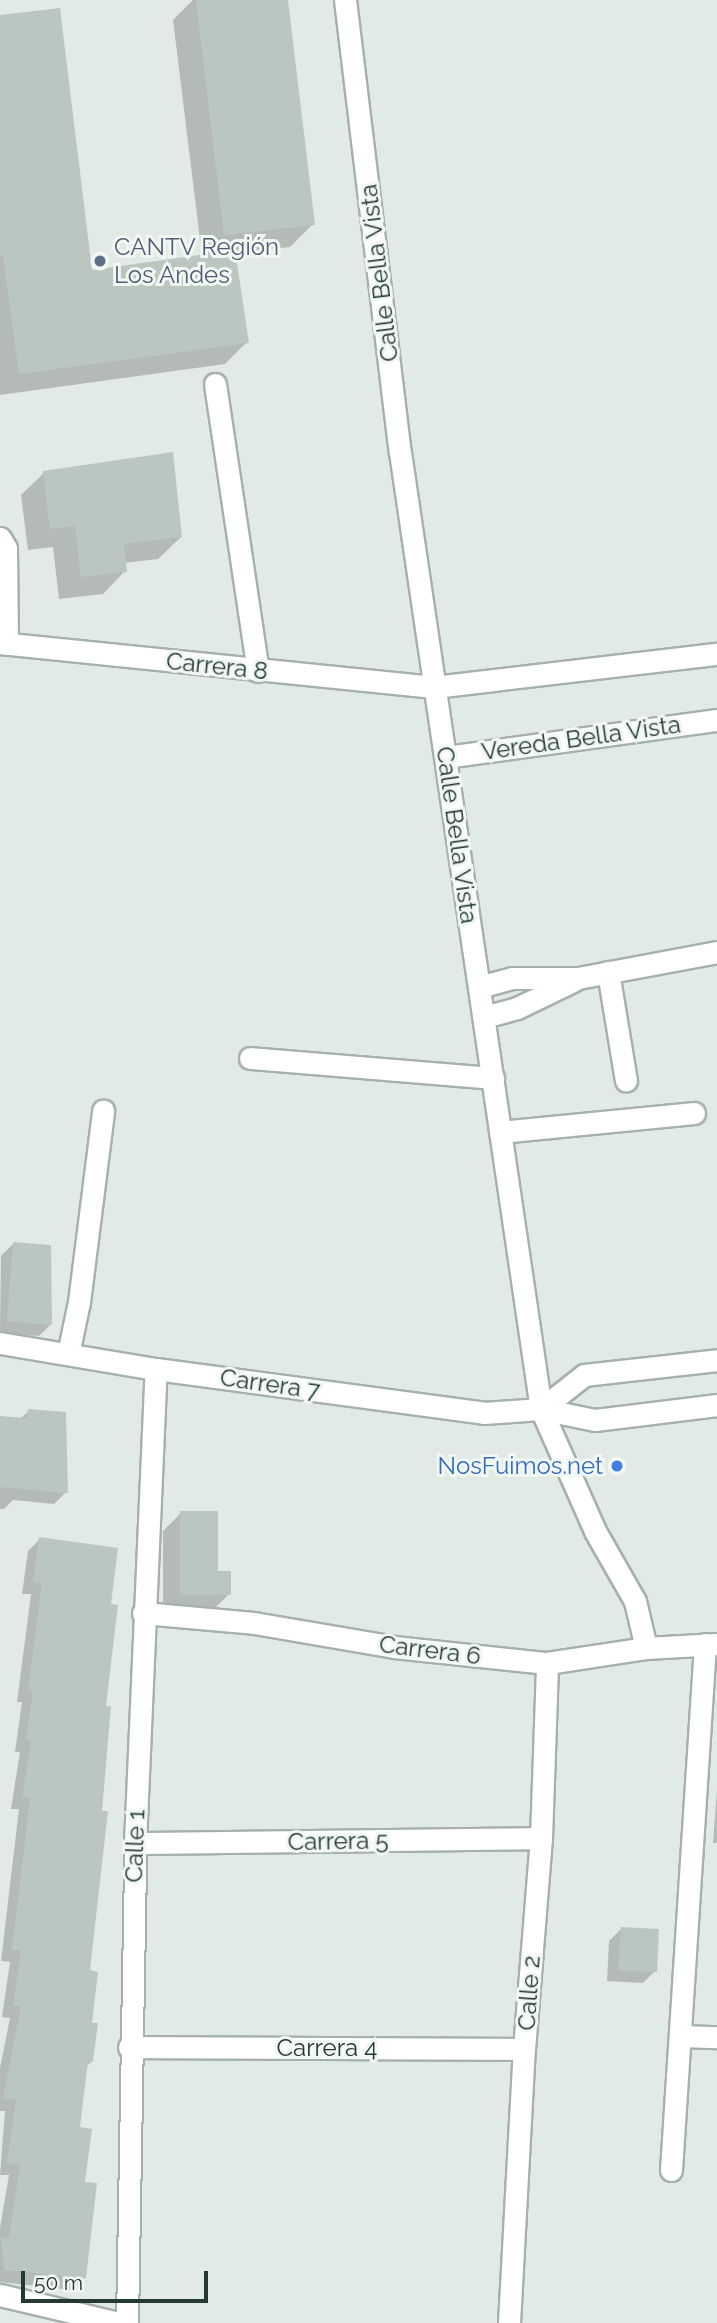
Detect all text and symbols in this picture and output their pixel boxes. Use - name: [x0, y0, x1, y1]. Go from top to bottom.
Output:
- street label: Calle Bella Vista: [354, 182, 404, 364]
- place label: CANTV Región Los Andes: [114, 233, 280, 289]
- marker: CANTV Región Los Andes: [92, 253, 108, 269]
- street label: Carrera 8: [165, 646, 269, 686]
- street label: Vereda Bella Vista: [479, 710, 683, 766]
- street label: Calle Bella Vista: [430, 744, 484, 926]
- street label: Carrera 7: [218, 1363, 322, 1405]
- place label: NosFuimos.net: [438, 1452, 603, 1480]
- marker: NosFuimos.net: [609, 1458, 625, 1474]
- street label: Carrera 6: [378, 1629, 482, 1671]
- street label: Calle 1: [119, 1809, 151, 1883]
- street label: Carrera 5: [287, 1826, 389, 1856]
- street label: Calle 2: [512, 1954, 546, 2032]
- street label: Carrera 4: [277, 2034, 377, 2062]
- scale bar: [24, 2256, 212, 2300]
- text: 50 m: [34, 2270, 83, 2295]

